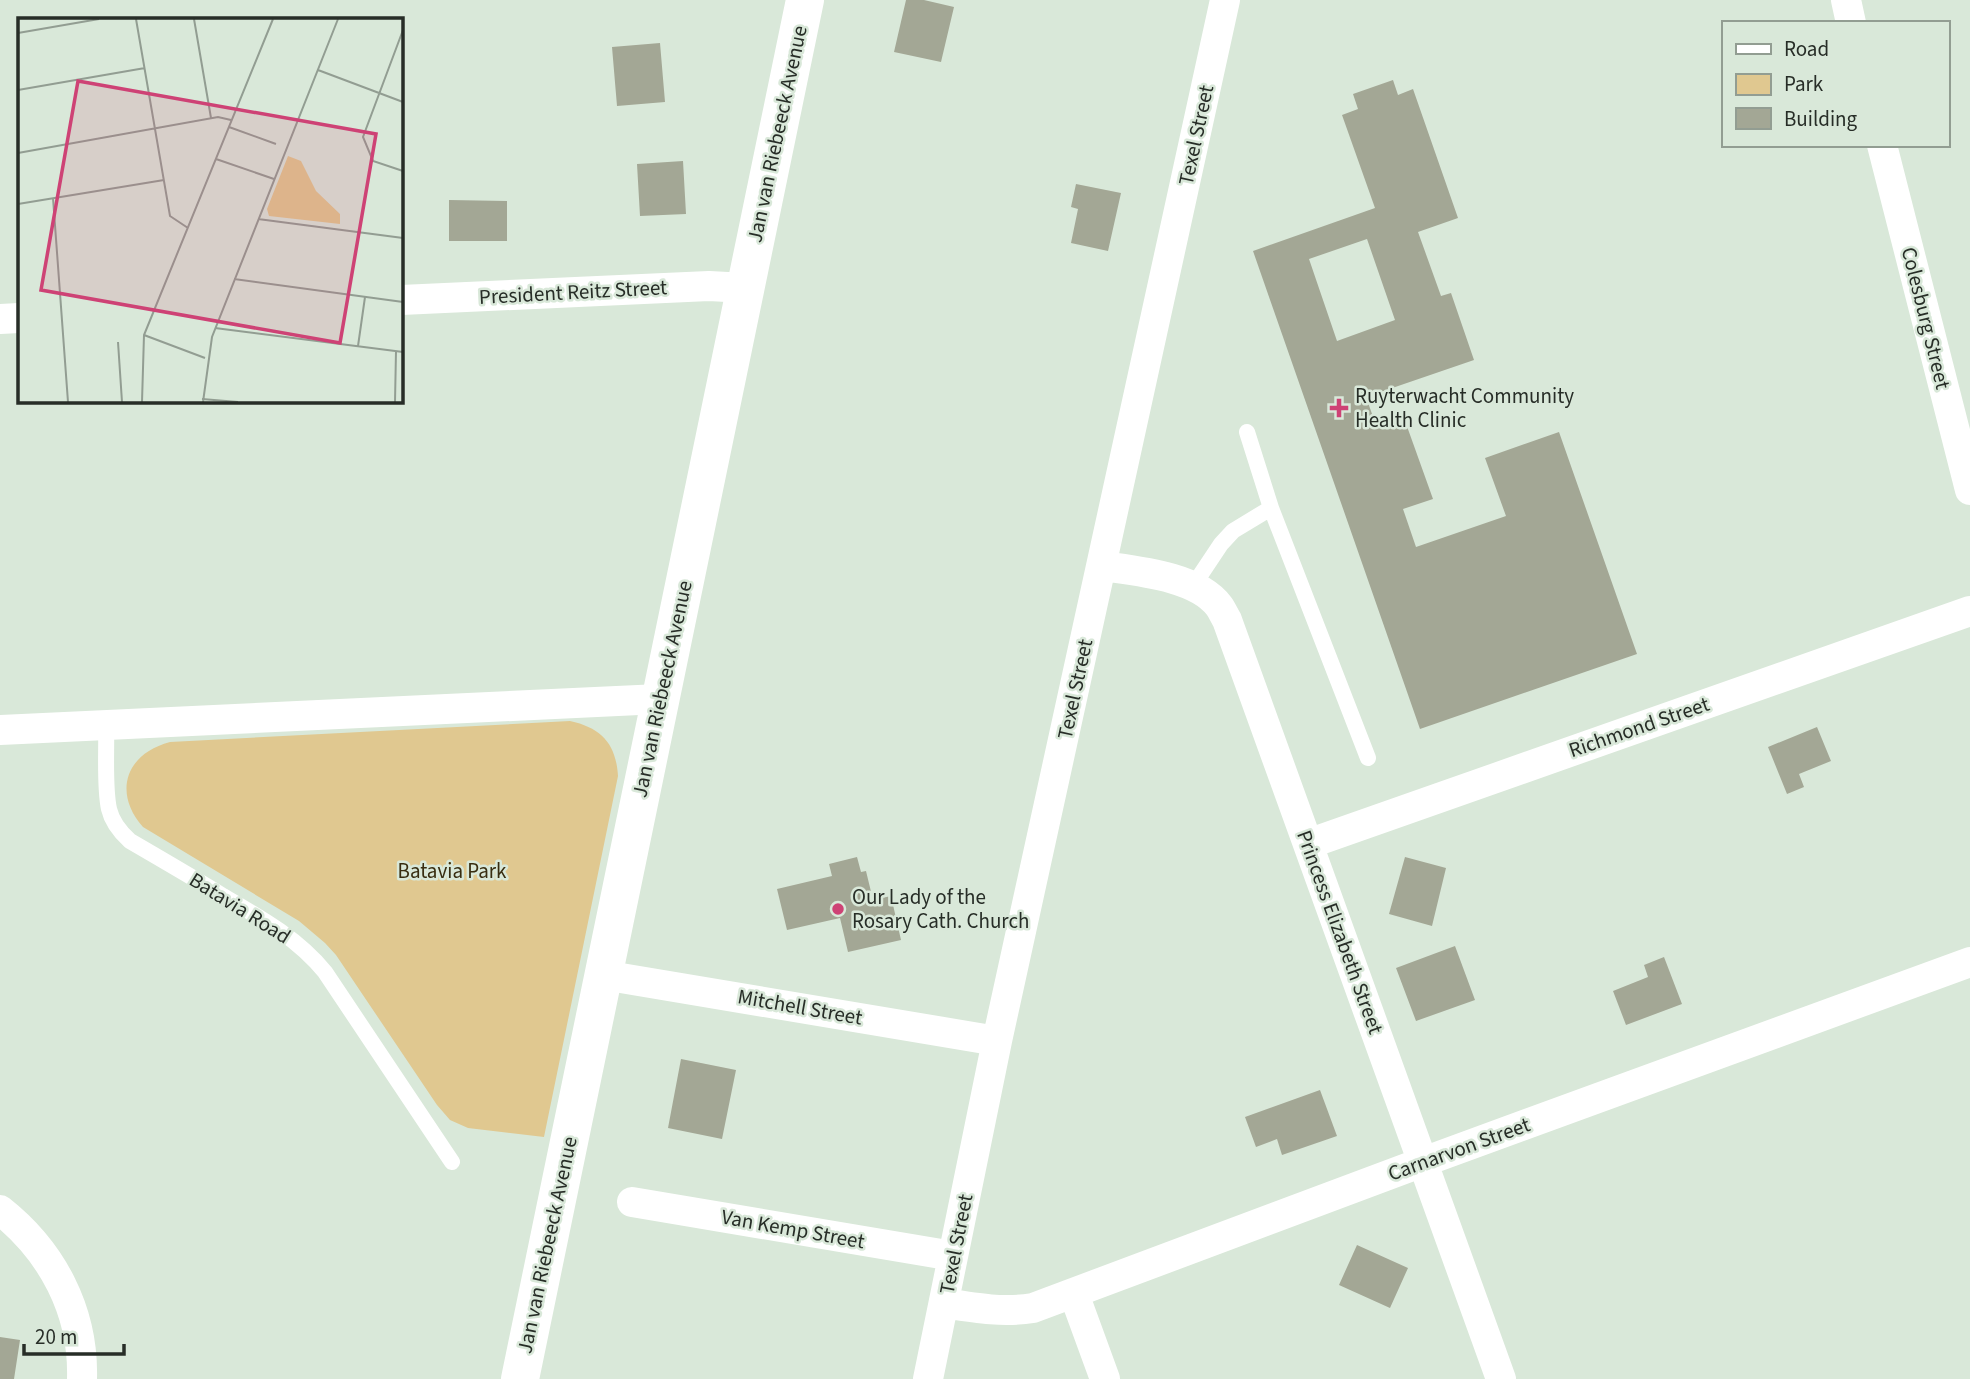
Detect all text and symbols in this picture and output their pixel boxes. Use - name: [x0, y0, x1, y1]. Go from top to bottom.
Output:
- inset map: [18, 18, 402, 402]
- legend: [1722, 21, 1949, 147]
- street label: Jan van Riebeeck Avenue: [739, 23, 815, 245]
- text: Road: [1784, 34, 1829, 64]
- text: Park: [1784, 69, 1824, 99]
- street label: Texel Street: [1171, 82, 1221, 188]
- text: Building: [1784, 104, 1858, 134]
- street label: Colesburg Street: [1894, 244, 1958, 392]
- street label: President Reitz Street: [478, 272, 668, 312]
- place label: Ruyterwacht Community Health Clinic: [1355, 381, 1574, 435]
- marker: Ruyterwacht Community Health Clinic: [1329, 398, 1349, 418]
- street label: Jan van Riebeeck Avenue: [624, 578, 700, 800]
- street label: Texel Street: [1050, 636, 1100, 742]
- street label: Richmond Street: [1565, 689, 1713, 765]
- street label: Princess Elizabeth Street: [1289, 826, 1391, 1038]
- park label: Batavia Park: [398, 856, 507, 886]
- street label: Batavia Road: [183, 865, 297, 951]
- place label: Our Lady of the Rosary Cath. Church: [852, 882, 1029, 936]
- marker: Our Lady of the Rosary Cath. Church: [830, 901, 846, 917]
- street label: Mitchell Street: [735, 981, 865, 1033]
- street label: Carnarvon Street: [1384, 1109, 1534, 1189]
- street label: Jan van Riebeeck Avenue: [509, 1134, 585, 1356]
- street label: Texel Street: [932, 1191, 980, 1297]
- street label: Van Kemp Street: [719, 1202, 867, 1256]
- scale bar: [24, 1312, 124, 1356]
- text: 20 m: [35, 1322, 77, 1352]

